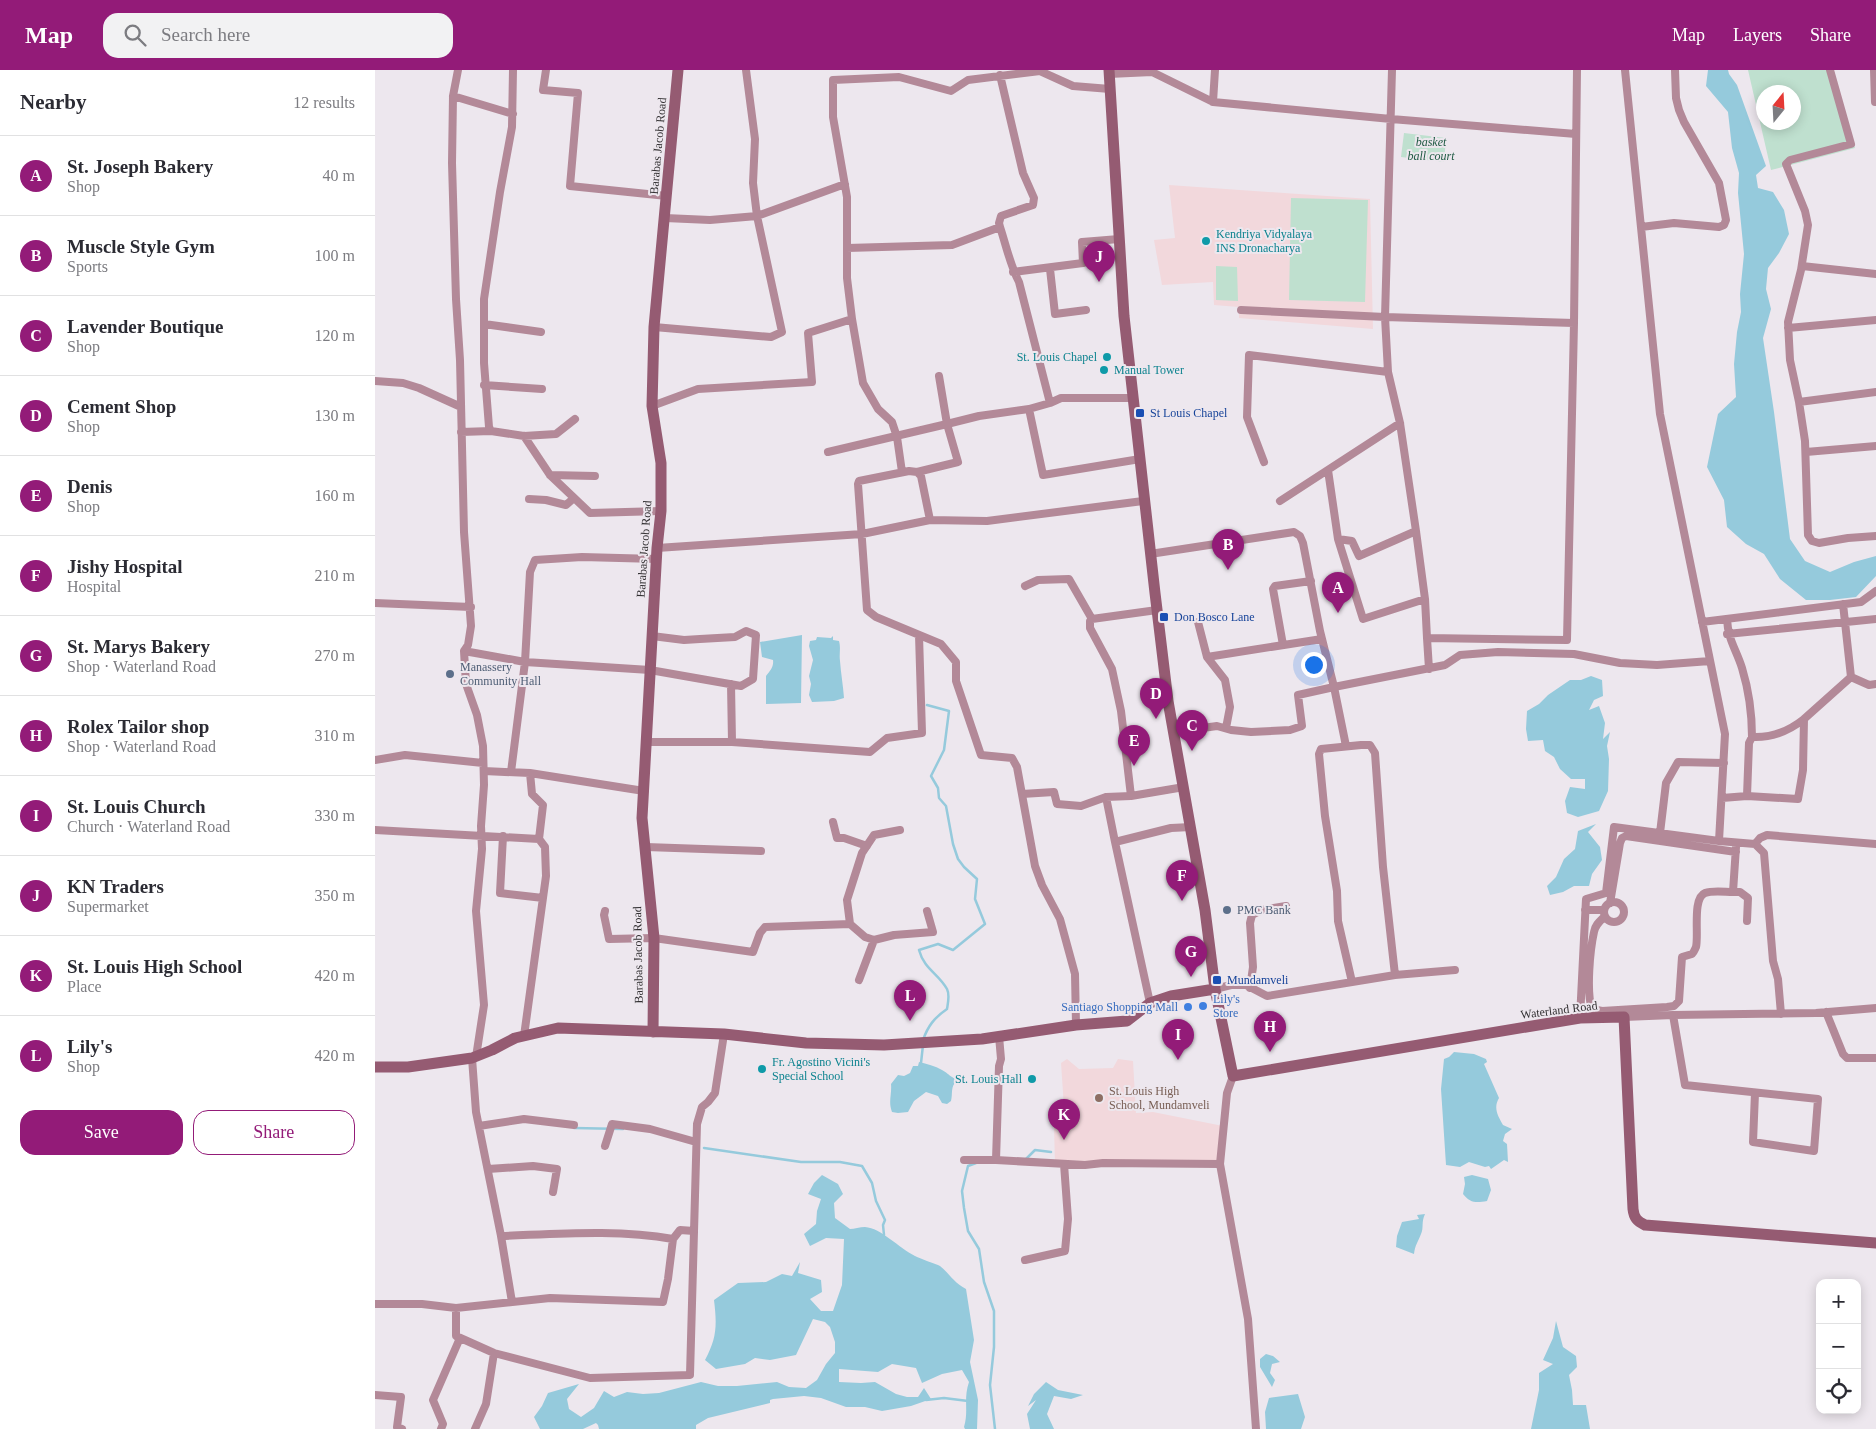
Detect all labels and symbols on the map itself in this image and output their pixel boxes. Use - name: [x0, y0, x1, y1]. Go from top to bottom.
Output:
- north arrow: [1756, 85, 1801, 130]
- street label: Barabas Jacob Road: [647, 97, 669, 195]
- park label: basket ball court: [1408, 135, 1455, 163]
- place label: Kendriya Vidyalaya INS Dronacharya: [1216, 227, 1313, 255]
- marker: Kendriya Vidyalaya INS Dronacharya: [1200, 235, 1212, 247]
- pin: J: [1083, 241, 1115, 282]
- place label: St. Louis Chapel: [1017, 350, 1098, 364]
- marker: St. Louis Chapel: [1101, 351, 1113, 363]
- place label: Manual Tower: [1114, 363, 1184, 377]
- marker: Manual Tower: [1098, 364, 1110, 376]
- place label: St Louis Chapel: [1150, 406, 1228, 420]
- marker: St Louis Chapel: [1134, 407, 1146, 419]
- street label: Barabas Jacob Road: [634, 500, 654, 598]
- pin: B: [1212, 529, 1244, 570]
- pin: A: [1322, 572, 1354, 613]
- place label: Don Bosco Lane: [1174, 610, 1255, 624]
- marker: Don Bosco Lane: [1158, 611, 1170, 623]
- your location: [1301, 652, 1327, 678]
- place label: Manassery Community Hall: [460, 660, 542, 688]
- marker: Manassery Community Hall: [444, 668, 456, 680]
- pin: D: [1140, 678, 1172, 719]
- pin: C: [1176, 710, 1208, 751]
- pin: E: [1118, 725, 1150, 766]
- pin: F: [1166, 860, 1198, 901]
- place label: PMC Bank: [1237, 903, 1291, 917]
- marker: PMC Bank: [1221, 904, 1233, 916]
- street label: Barabas Jacob Road: [630, 906, 646, 1004]
- pin: G: [1175, 936, 1207, 977]
- place label: Mundamveli: [1227, 973, 1289, 987]
- marker: Mundamveli: [1211, 974, 1223, 986]
- pin: L: [894, 980, 926, 1021]
- place label: Lily's Store: [1213, 992, 1240, 1020]
- street label: Waterland Road: [1520, 998, 1598, 1022]
- place label: Santiago Shopping Mall: [1061, 1000, 1179, 1014]
- marker: Lily's Store: [1197, 1000, 1209, 1012]
- marker: Santiago Shopping Mall: [1182, 1001, 1194, 1013]
- pin: H: [1254, 1011, 1286, 1052]
- pin: I: [1162, 1019, 1194, 1060]
- place label: Fr. Agostino Vicini's Special School: [772, 1055, 871, 1083]
- marker: Fr. Agostino Vicini's Special School: [756, 1063, 768, 1075]
- place label: St. Louis Hall: [955, 1072, 1023, 1086]
- marker: St. Louis Hall: [1026, 1073, 1038, 1085]
- place label: St. Louis High School, Mundamveli: [1109, 1084, 1210, 1112]
- marker: St. Louis High School, Mundamveli: [1093, 1092, 1105, 1104]
- pin: K: [1048, 1099, 1080, 1140]

